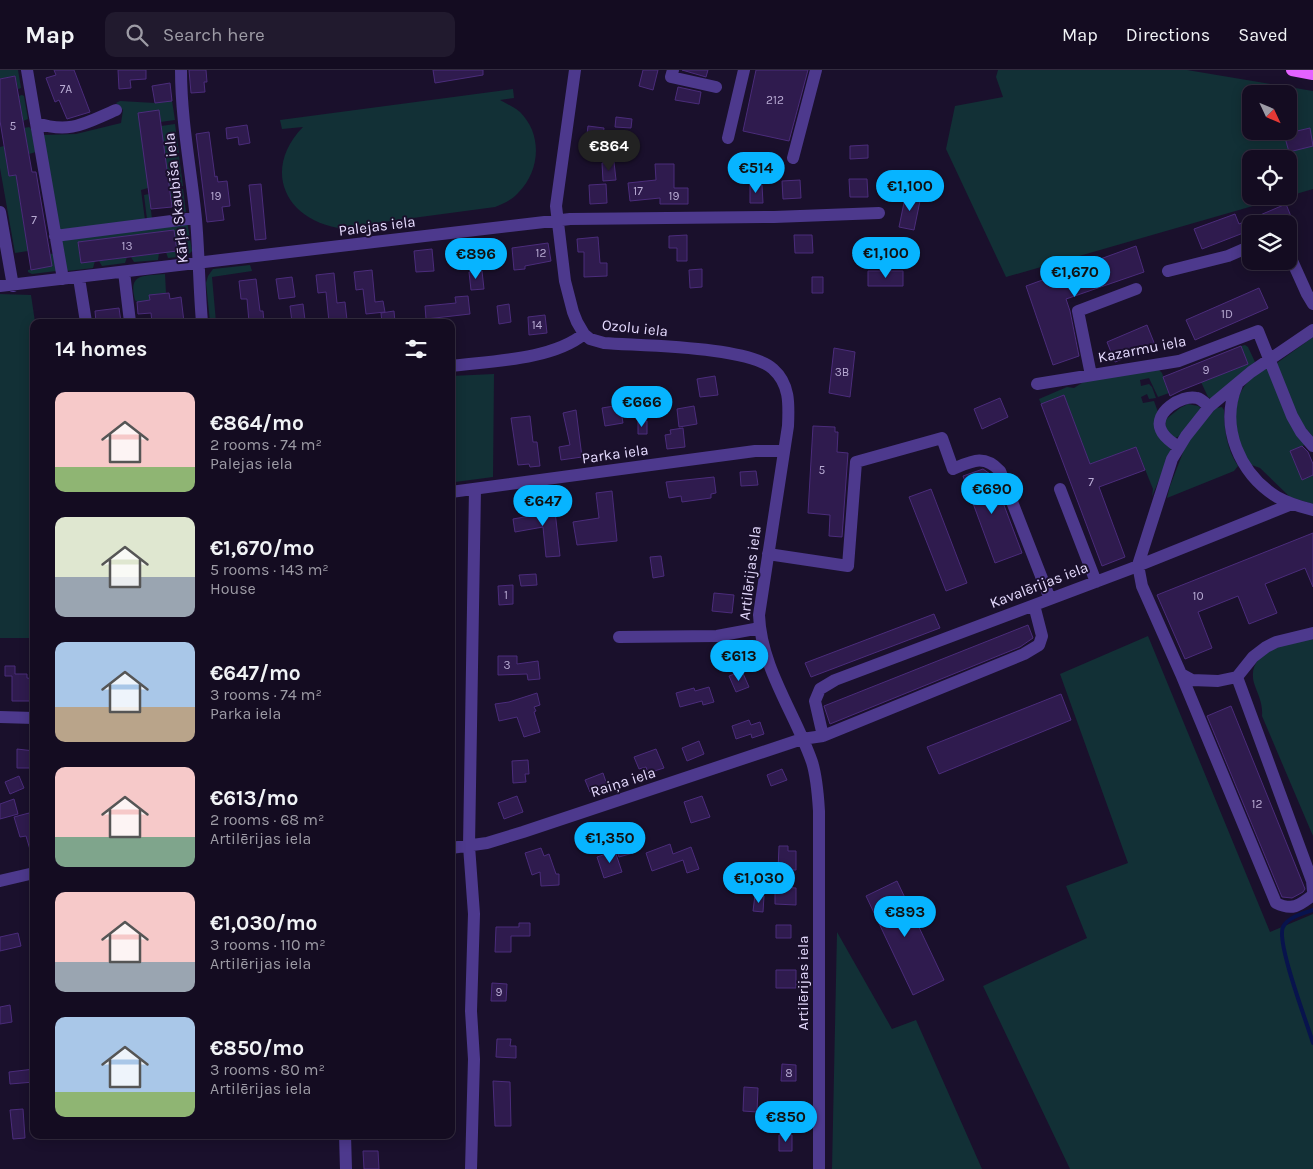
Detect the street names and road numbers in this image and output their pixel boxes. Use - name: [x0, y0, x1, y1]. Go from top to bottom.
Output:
- street label: Kārļa Skaubīša iela: [160, 132, 192, 264]
- street label: Palejas iela: [337, 212, 417, 240]
- street label: Ozolu iela: [601, 316, 669, 340]
- street label: Kazarmu iela: [1096, 332, 1188, 366]
- street label: Parka iela: [581, 440, 649, 468]
- street label: Artilērijas iela: [735, 525, 765, 621]
- street label: Kavalērijas iela: [987, 558, 1091, 612]
- street label: Raiņa iela: [588, 763, 658, 801]
- street label: Artilērijas iela: [794, 936, 812, 1030]

